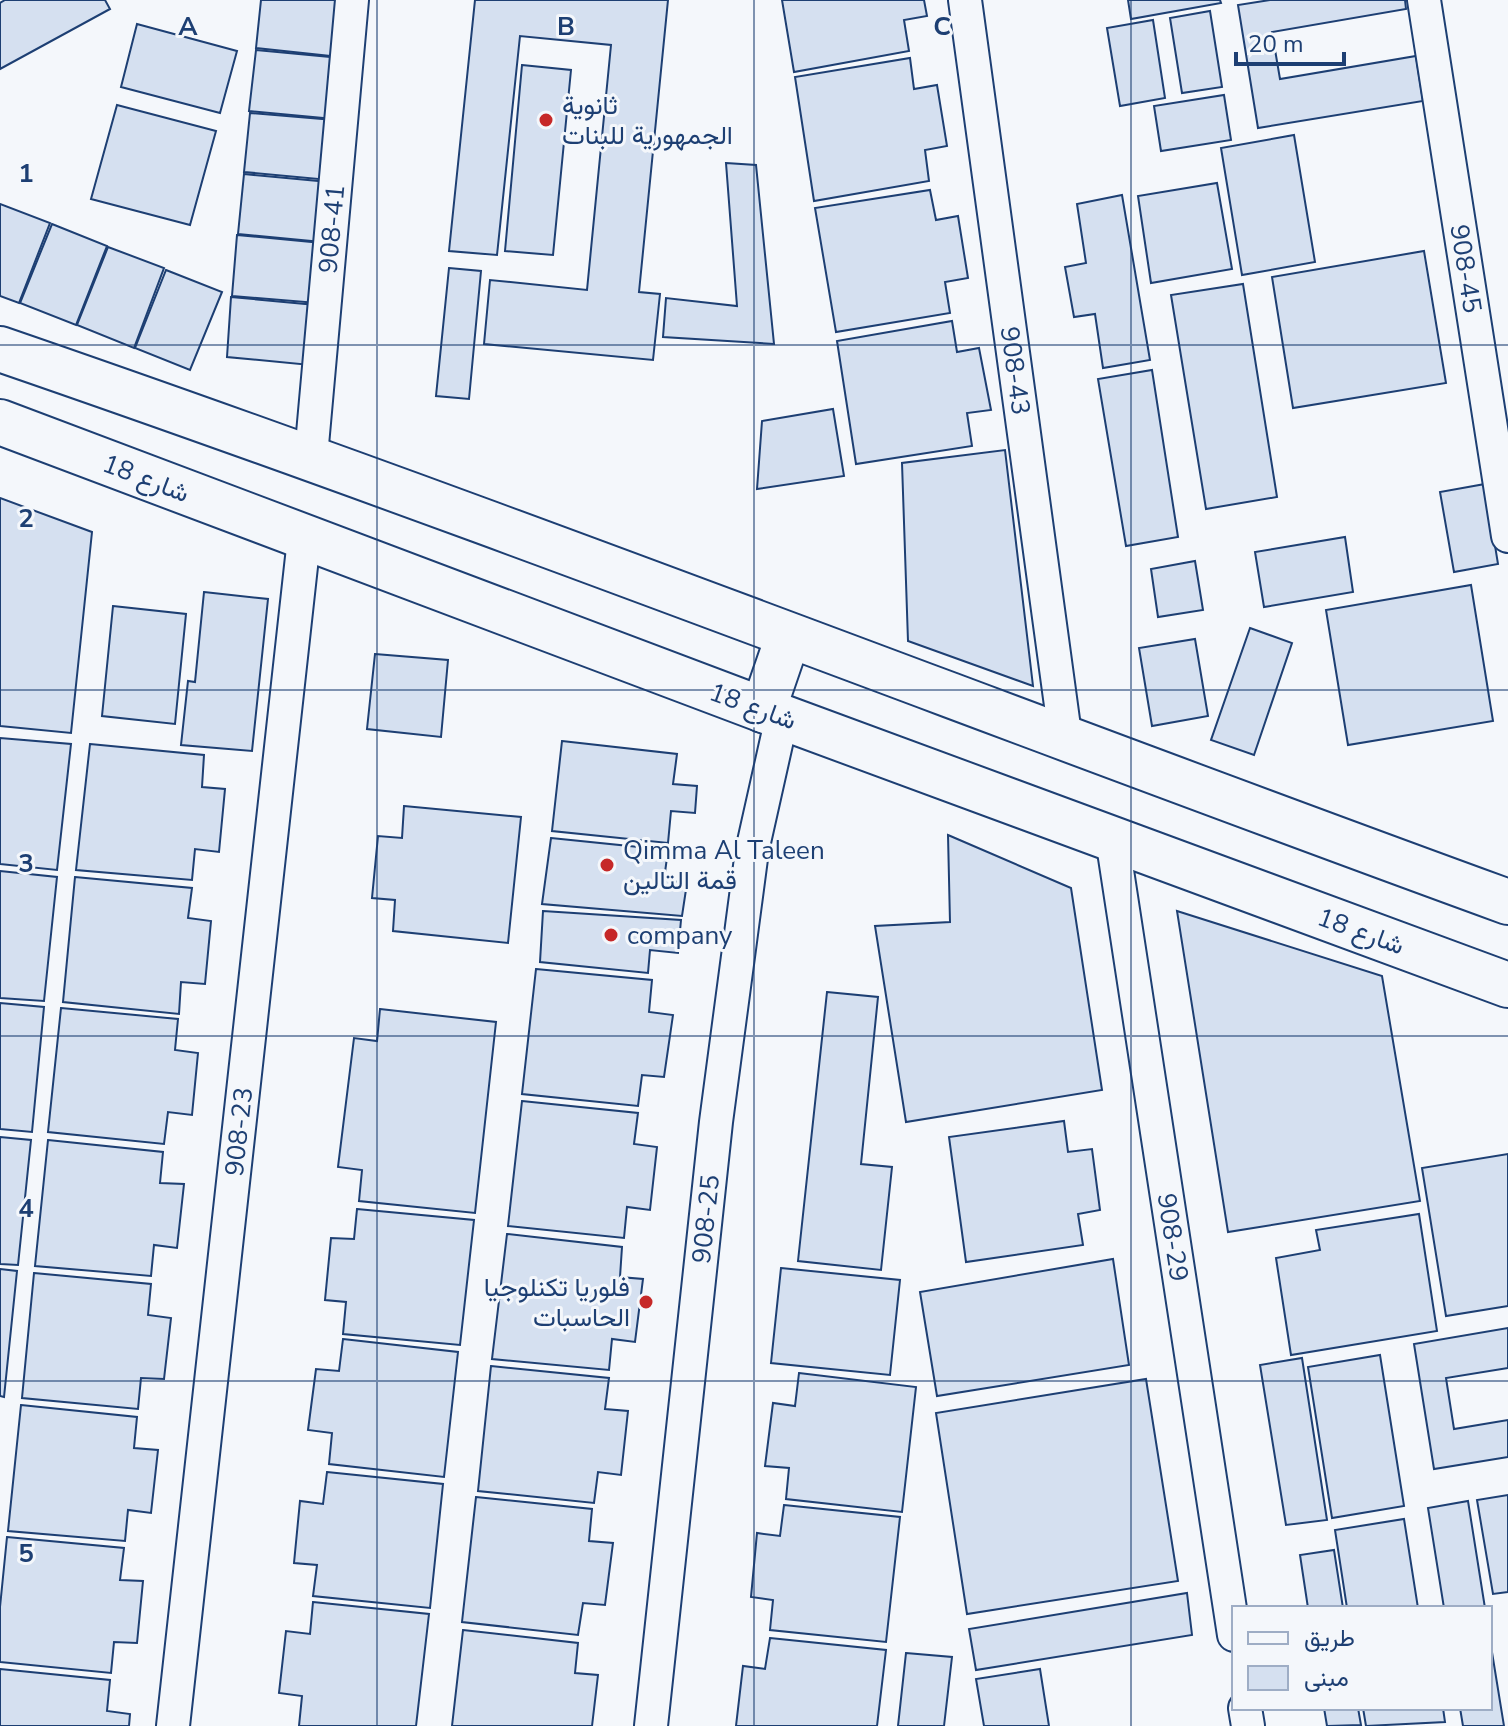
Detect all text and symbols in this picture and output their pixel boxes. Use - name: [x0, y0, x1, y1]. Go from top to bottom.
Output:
- text: A: [178, 9, 198, 44]
- text: B: [557, 9, 575, 44]
- text: C: [933, 9, 951, 44]
- scale bar: [1236, 16, 1344, 66]
- text: 20 m: [1248, 28, 1304, 60]
- place label: ثانوية الجمهورية للبنات: [562, 88, 733, 153]
- marker: ثانوية الجمهورية للبنات: [537, 111, 555, 129]
- text: 1: [18, 156, 34, 191]
- street label: 908-41: [310, 183, 353, 275]
- street label: 908-45: [1441, 222, 1490, 316]
- street label: 908-43: [992, 324, 1038, 417]
- street label: شارع 18: [97, 446, 194, 511]
- text: 2: [18, 501, 34, 536]
- street label: شارع 18: [704, 675, 801, 738]
- place label: Qimma Al Taleen قمة التالين: [623, 833, 825, 898]
- text: 3: [18, 846, 34, 881]
- marker: Qimma Al Taleen قمة التالين: [598, 856, 616, 874]
- street label: شارع 18: [1312, 900, 1409, 963]
- place label: company: [627, 918, 733, 953]
- marker: company: [602, 926, 620, 944]
- street label: 908-23: [217, 1085, 261, 1178]
- street label: 908-25: [684, 1173, 728, 1265]
- text: 4: [18, 1191, 34, 1226]
- street label: 908-29: [1149, 1191, 1197, 1284]
- place label: فلوريا تكنلوجيا الحاسبات: [484, 1270, 630, 1335]
- marker: فلوريا تكنلوجيا الحاسبات: [637, 1293, 655, 1311]
- text: 5: [18, 1536, 34, 1571]
- legend: [1232, 1606, 1492, 1710]
- text: طريق: [1304, 1622, 1355, 1654]
- text: مبنى: [1304, 1662, 1349, 1694]

